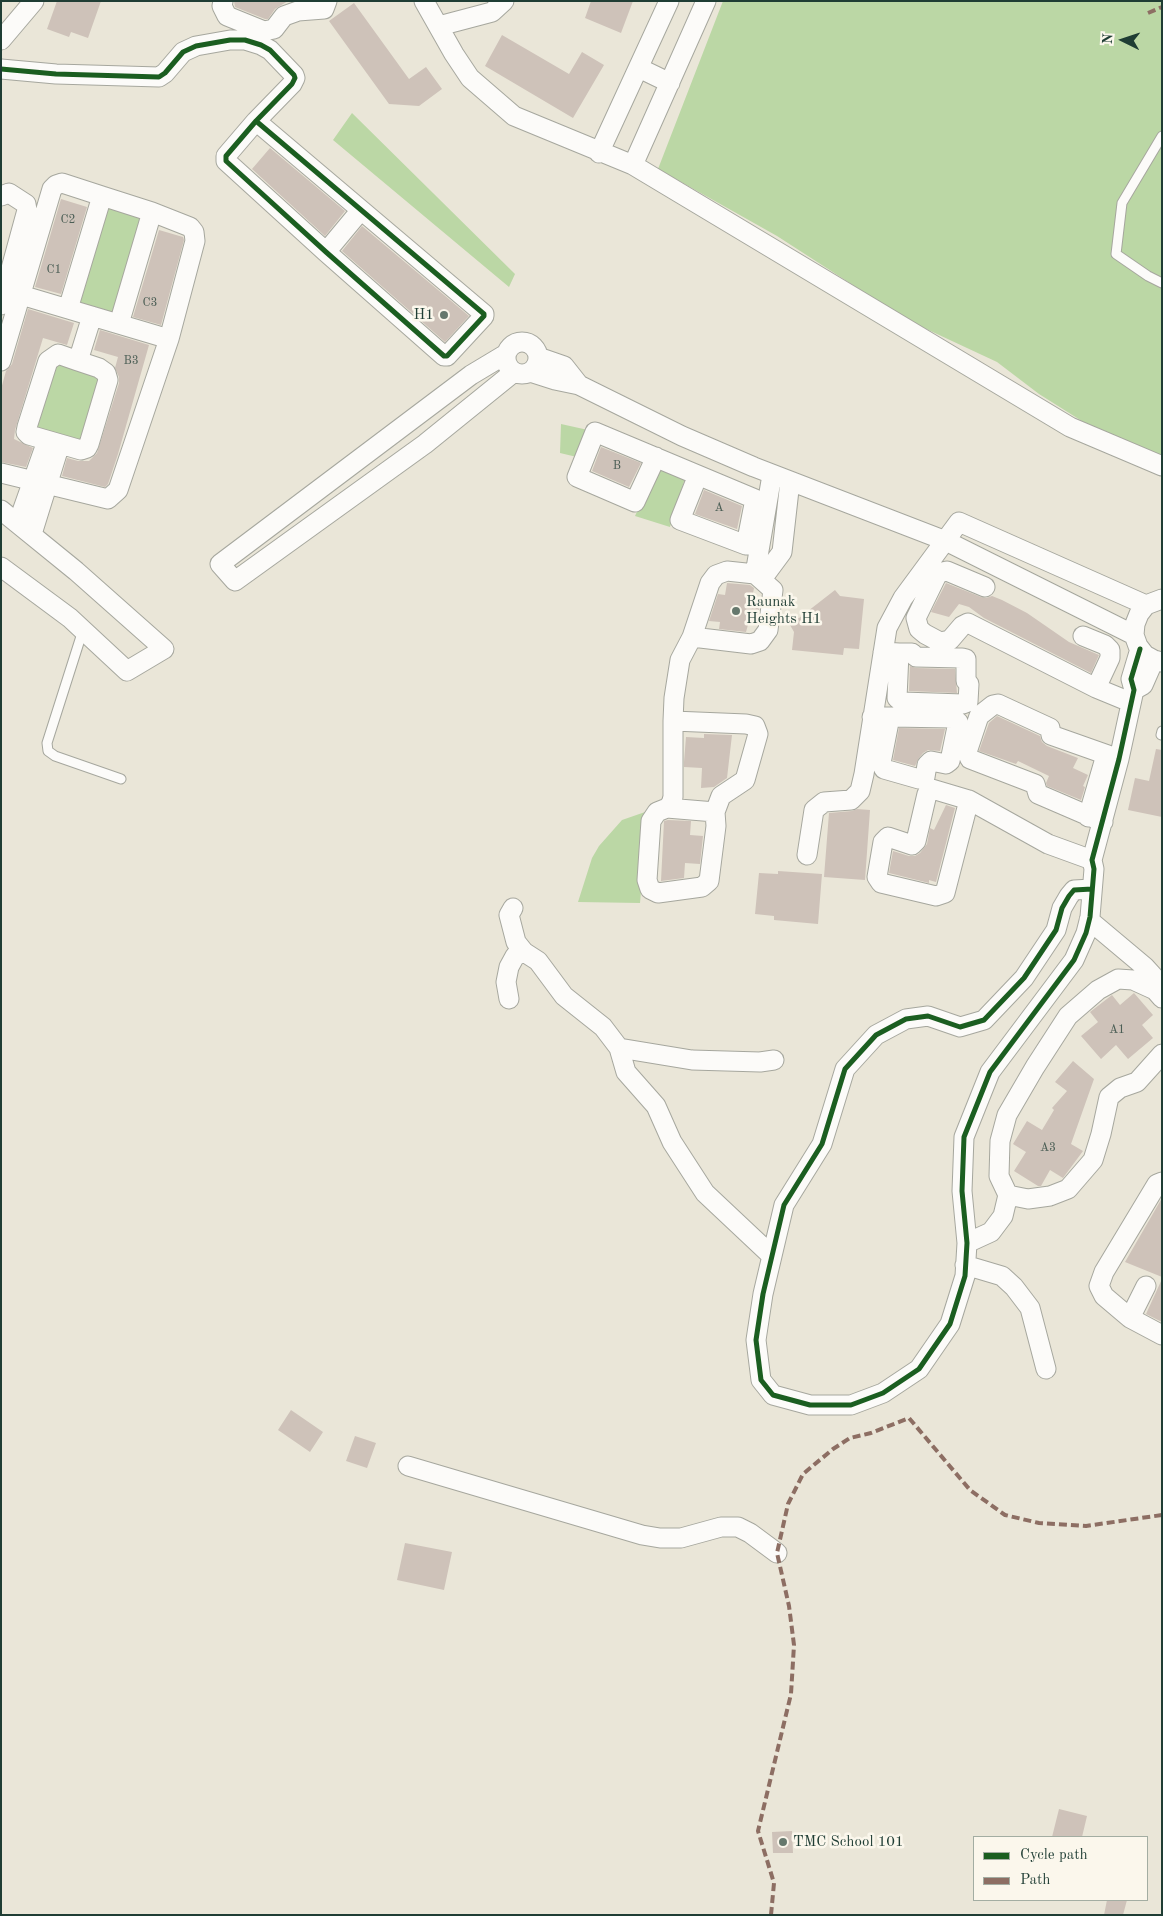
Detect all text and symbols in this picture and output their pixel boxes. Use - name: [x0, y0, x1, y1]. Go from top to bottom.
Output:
- north arrow: [1098, 15, 1148, 65]
- text: N: [1101, 33, 1115, 45]
- house number: C2: [61, 213, 75, 227]
- house number: C1: [47, 263, 61, 277]
- house number: C3: [143, 296, 157, 310]
- place label: H1: [413, 306, 434, 324]
- marker: H1: [438, 309, 450, 321]
- house number: B3: [123, 354, 139, 368]
- house number: B: [613, 459, 621, 473]
- house number: A: [714, 501, 724, 515]
- place label: Raunak Heights H1: [746, 593, 822, 628]
- marker: Raunak Heights H1: [730, 605, 742, 617]
- house number: A1: [1109, 1023, 1125, 1037]
- house number: A3: [1040, 1141, 1056, 1155]
- place label: TMC School 101: [793, 1833, 904, 1851]
- marker: TMC School 101: [777, 1836, 789, 1848]
- legend: [973, 1836, 1148, 1901]
- text: Cycle path: [1020, 1848, 1088, 1863]
- text: Path: [1020, 1873, 1050, 1888]

